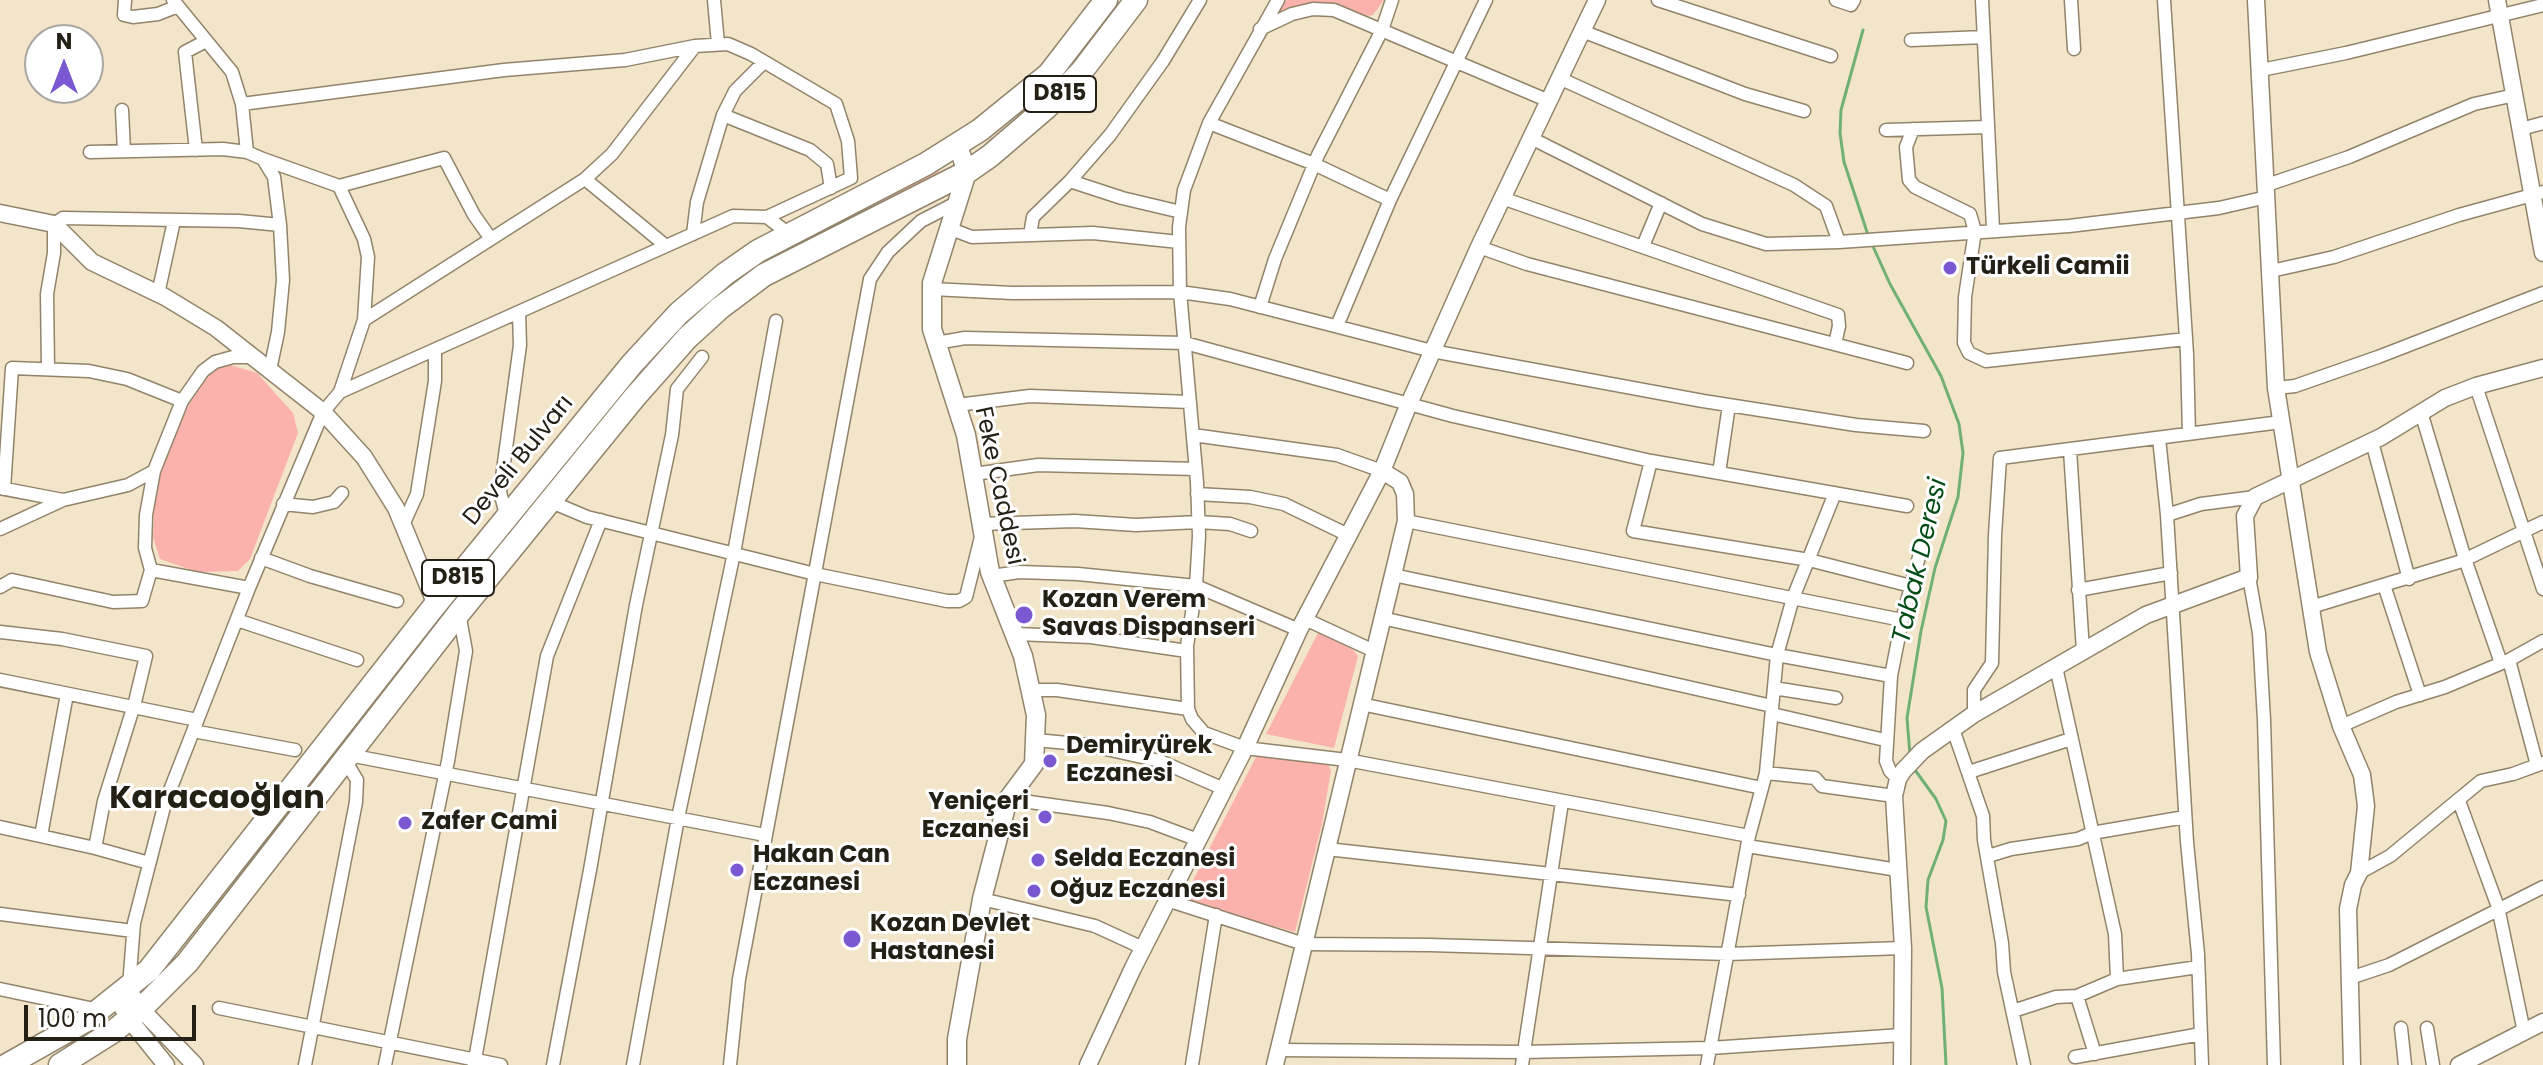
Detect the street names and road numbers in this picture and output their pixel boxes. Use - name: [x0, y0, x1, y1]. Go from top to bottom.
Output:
- road number: D815: [1024, 76, 1096, 112]
- street label: Develi Bulvarı: [458, 390, 580, 532]
- street label: Feke Caddesi: [967, 404, 1029, 568]
- road number: D815: [422, 560, 494, 596]

